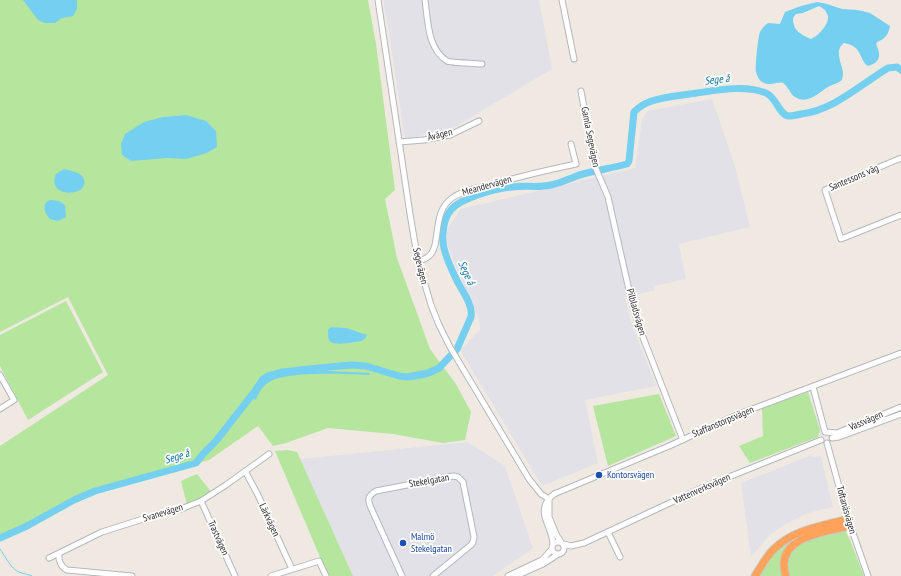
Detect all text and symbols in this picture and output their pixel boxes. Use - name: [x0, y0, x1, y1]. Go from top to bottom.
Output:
- water label: Sege å: [704, 72, 730, 88]
- street label: Gamla Segevägen: [578, 106, 602, 168]
- street label: Åvägen: [426, 126, 454, 144]
- street label: Santessons väg: [827, 162, 881, 194]
- street label: Meandervägen: [461, 173, 513, 199]
- street label: Segevägen: [410, 246, 430, 286]
- water label: Sege å: [455, 259, 477, 287]
- street label: Pilbladsvägen: [624, 287, 648, 337]
- street label: Staffanstorpsvägen: [690, 404, 756, 440]
- street label: Vassvägen: [847, 409, 885, 433]
- water label: Sege å: [163, 447, 191, 467]
- place label: Kontorsvägen: [607, 469, 654, 481]
- marker: Kontorsvägen: [594, 470, 604, 480]
- street label: Vattenverksvägen: [672, 471, 732, 507]
- street label: Stekelgatan: [408, 472, 450, 490]
- street label: Toftanäsvägen: [833, 485, 859, 535]
- street label: Svanevägen: [142, 501, 184, 525]
- street label: Lärkvägen: [256, 501, 282, 539]
- street label: Trastvägen: [205, 519, 231, 557]
- place label: Malmö Stekelgatan: [411, 531, 452, 554]
- marker: Malmö Stekelgatan: [398, 538, 408, 548]

